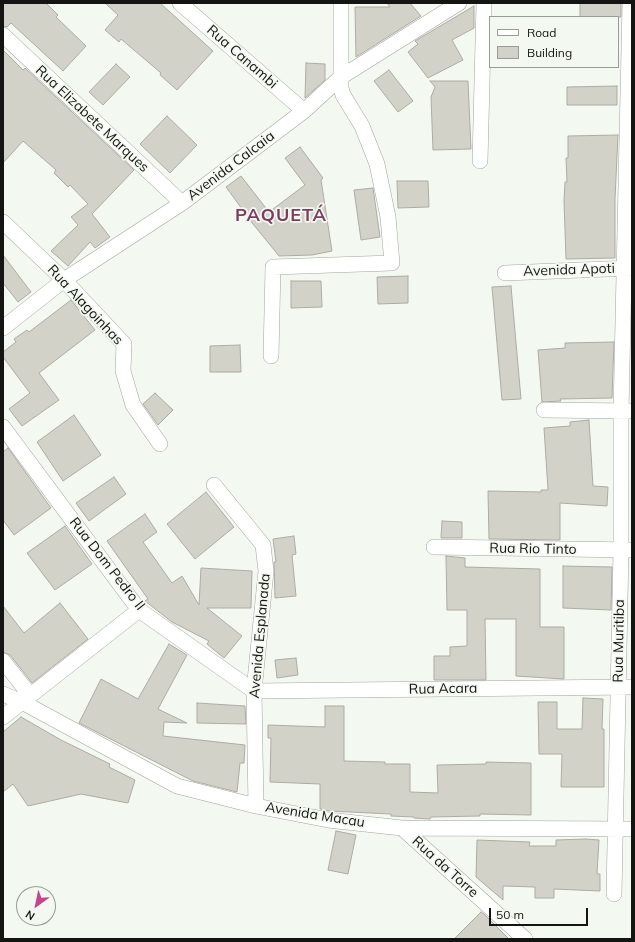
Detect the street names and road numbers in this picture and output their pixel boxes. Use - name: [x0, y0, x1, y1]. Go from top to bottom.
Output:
- street label: Rua Canambi: [203, 22, 281, 92]
- street label: Rua Elizabete Marques: [32, 62, 152, 176]
- street label: Avenida Calcaia: [184, 128, 278, 204]
- street label: Avenida Apoti: [523, 260, 615, 280]
- street label: Rua Alagoinhas: [44, 261, 126, 349]
- street label: Rua Dom Pedro II: [66, 514, 148, 614]
- street label: Rua Rio Tinto: [489, 540, 577, 558]
- street label: Avenida Esplanada: [246, 573, 274, 699]
- street label: Rua Muritiba: [610, 599, 628, 683]
- street label: Rua Acara: [408, 680, 478, 698]
- street label: Avenida Macau: [264, 799, 366, 831]
- street label: Rua da Torre: [408, 833, 482, 901]

